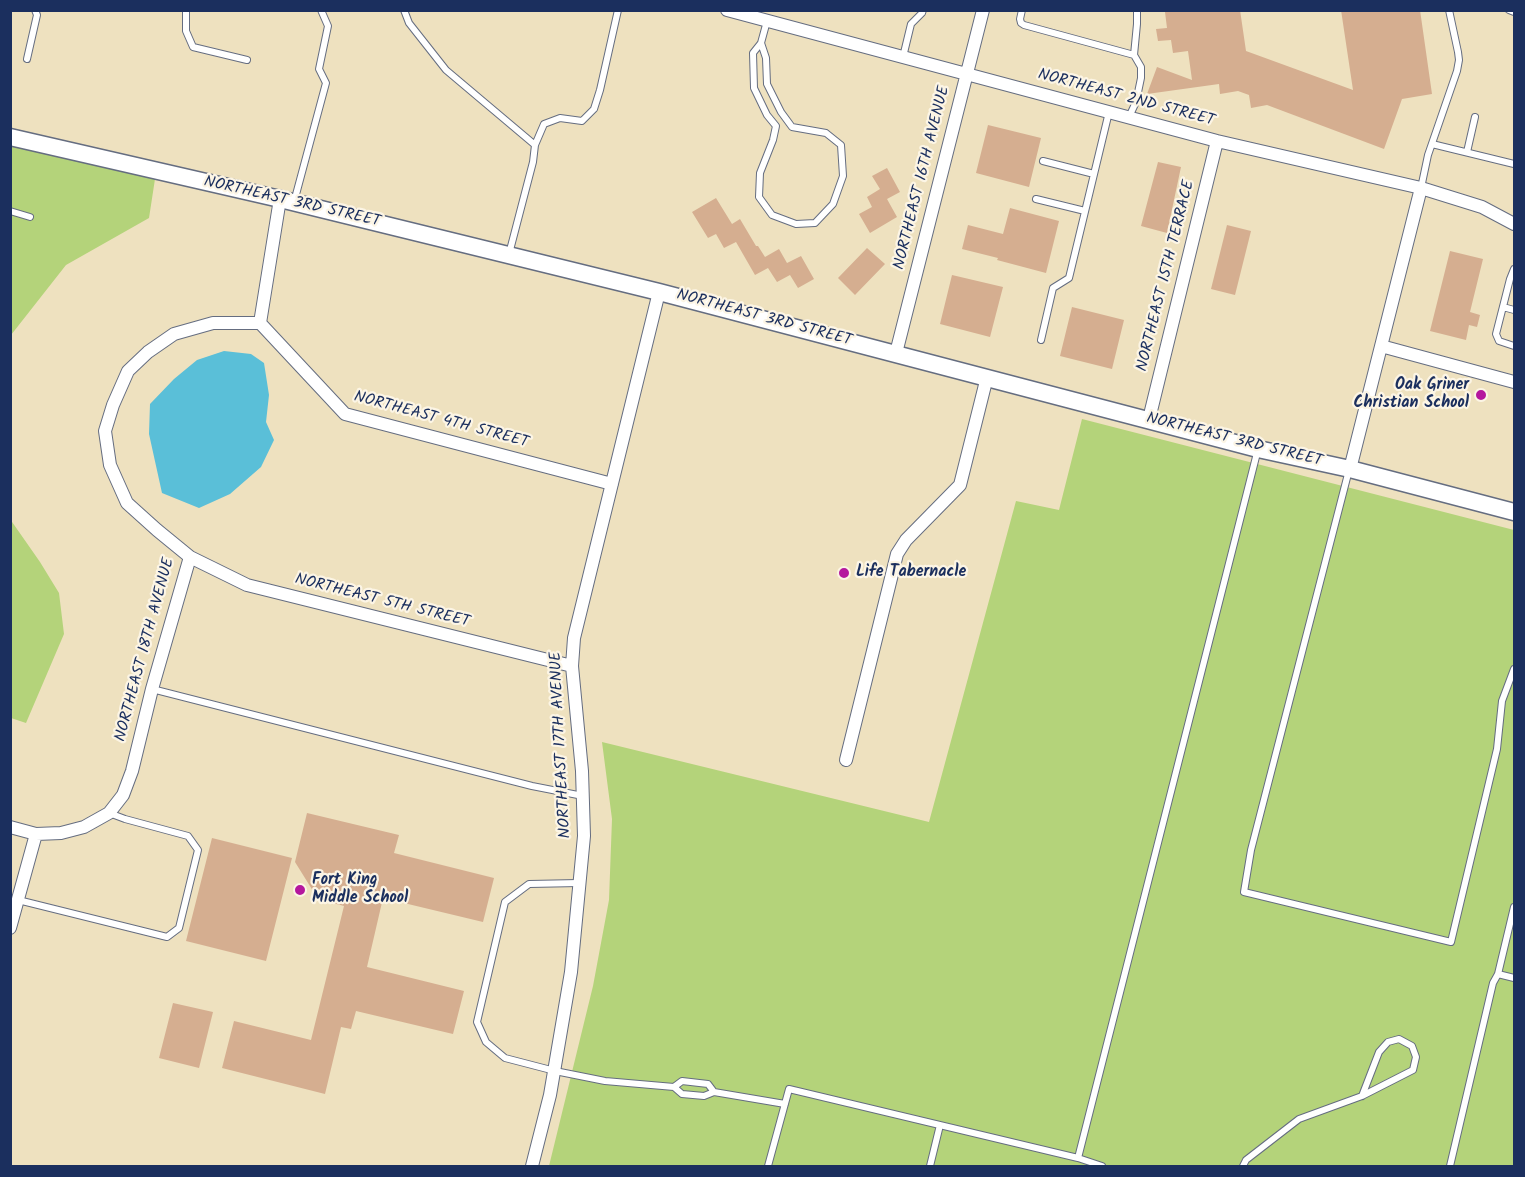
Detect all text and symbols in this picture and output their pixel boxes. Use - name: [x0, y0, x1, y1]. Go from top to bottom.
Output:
- street label: NORTHEAST 2ND STREET: [1035, 66, 1217, 132]
- street label: NORTHEAST 16TH AVENUE: [891, 84, 955, 272]
- street label: NORTHEAST 3RD STREET: [202, 173, 382, 233]
- street label: NORTHEAST 15TH TERRACE: [1134, 178, 1200, 374]
- street label: NORTHEAST 3RD STREET: [674, 286, 854, 352]
- place label: Oak Griner Christian School: [1354, 376, 1469, 414]
- street label: NORTHEAST 4TH STREET: [352, 388, 530, 454]
- marker: Oak Griner Christian School: [1474, 388, 1488, 402]
- street label: NORTHEAST 3RD STREET: [1144, 410, 1324, 472]
- street label: NORTHEAST 18TH AVENUE: [112, 556, 180, 744]
- place label: Life Tabernacle: [856, 563, 966, 583]
- marker: Life Tabernacle: [837, 566, 851, 580]
- street label: NORTHEAST 5TH STREET: [292, 571, 472, 633]
- street label: NORTHEAST 17TH AVENUE: [548, 651, 576, 839]
- place label: Fort King Middle School: [312, 871, 408, 909]
- marker: Fort King Middle School: [293, 883, 307, 897]

